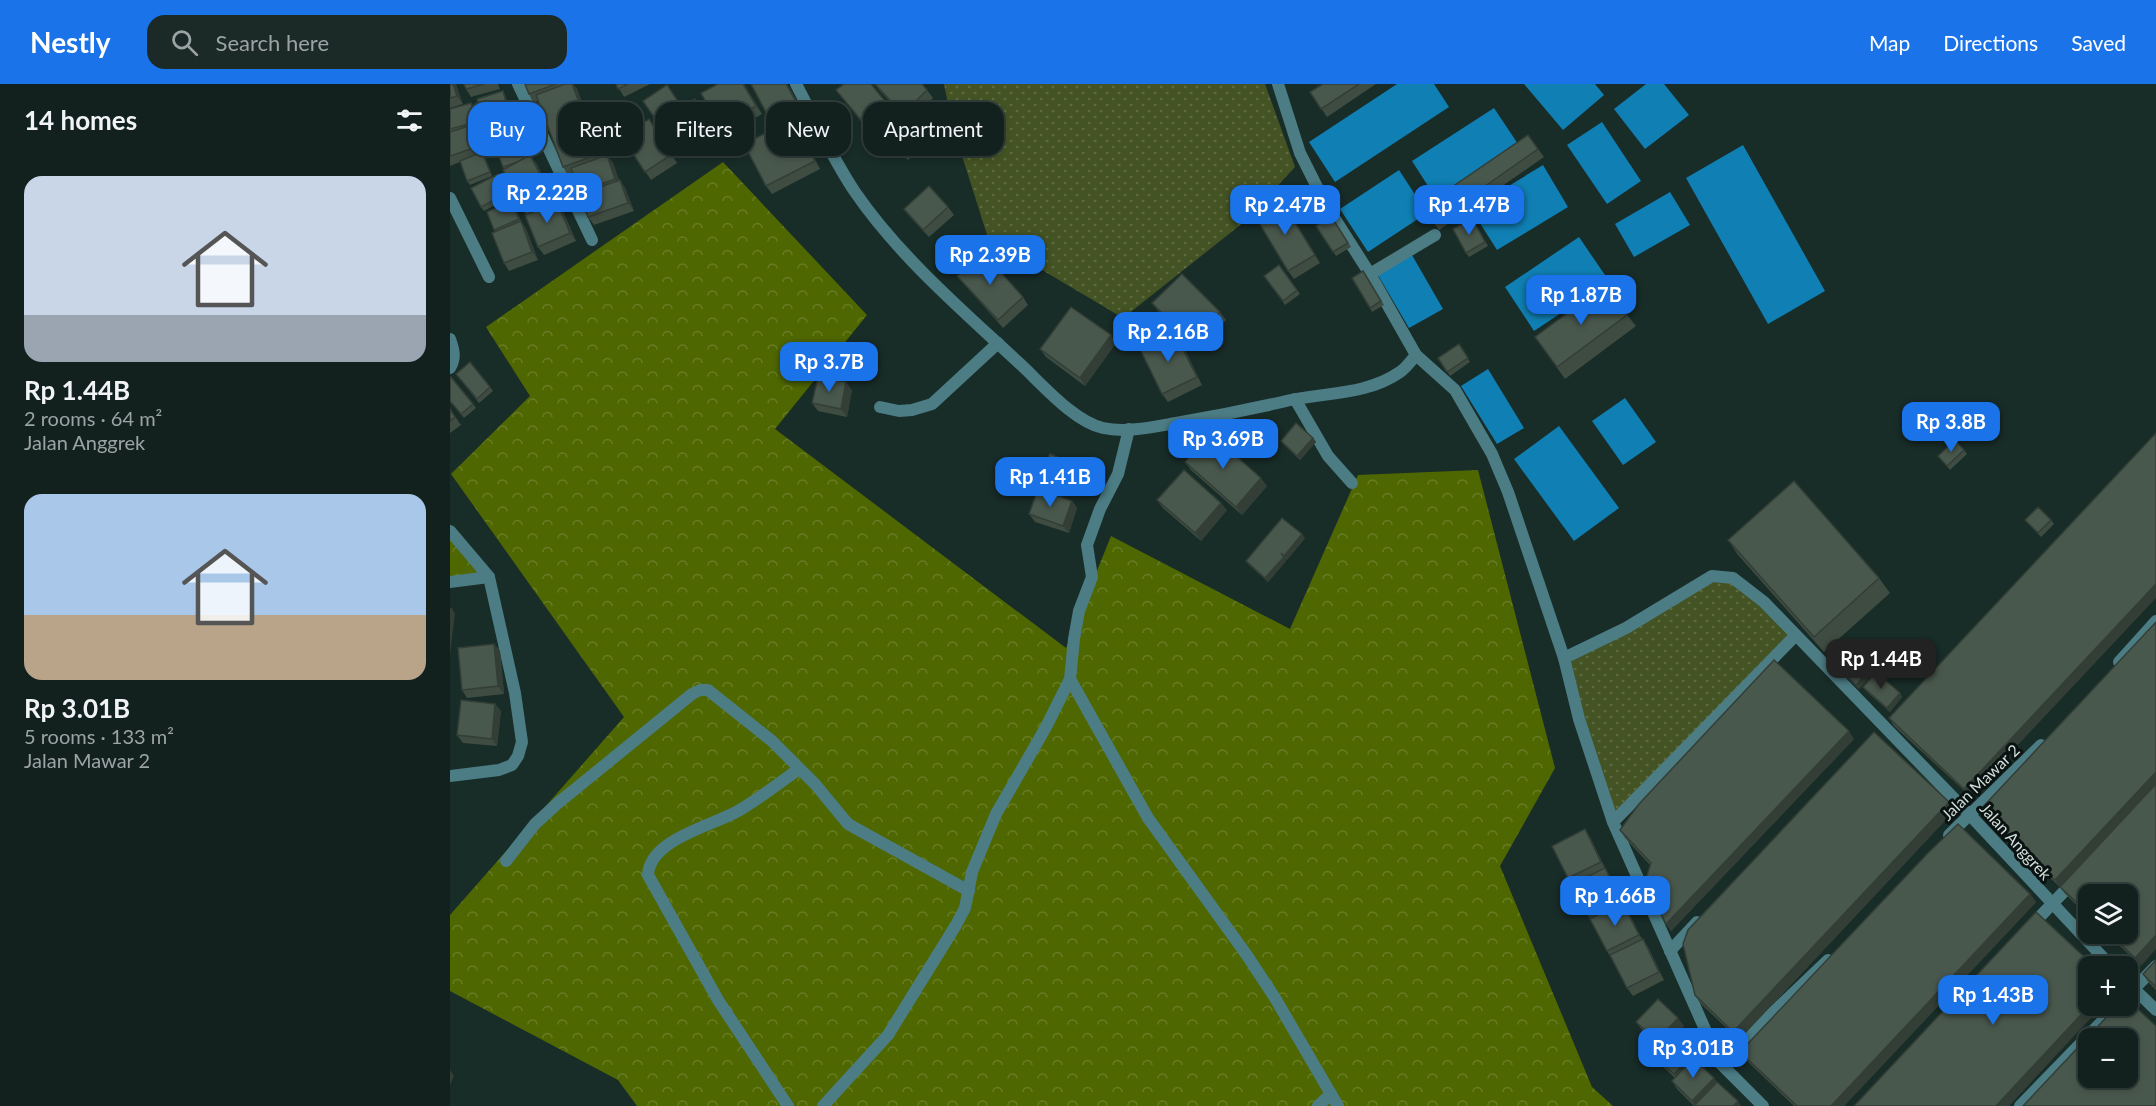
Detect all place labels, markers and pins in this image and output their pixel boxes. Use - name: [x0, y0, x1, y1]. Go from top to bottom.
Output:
- pin: Rp 2.22B: [485, 173, 609, 224]
- pin: Rp 2.47B: [1223, 185, 1347, 236]
- pin: Rp 1.47B: [1407, 185, 1531, 236]
- pin: Rp 2.39B: [928, 235, 1052, 286]
- pin: Rp 1.87B: [1519, 275, 1643, 326]
- pin: Rp 2.16B: [1106, 312, 1230, 363]
- pin: Rp 3.7B: [774, 342, 884, 393]
- pin: Rp 3.8B: [1896, 402, 2006, 453]
- pin: Rp 3.69B: [1161, 419, 1285, 470]
- pin: Rp 1.41B: [988, 457, 1112, 508]
- pin: Rp 1.44B: [1819, 639, 1943, 690]
- pin: Rp 1.66B: [1553, 876, 1677, 927]
- pin: Rp 1.43B: [1931, 975, 2055, 1026]
- pin: Rp 3.01B: [1631, 1028, 1755, 1079]

